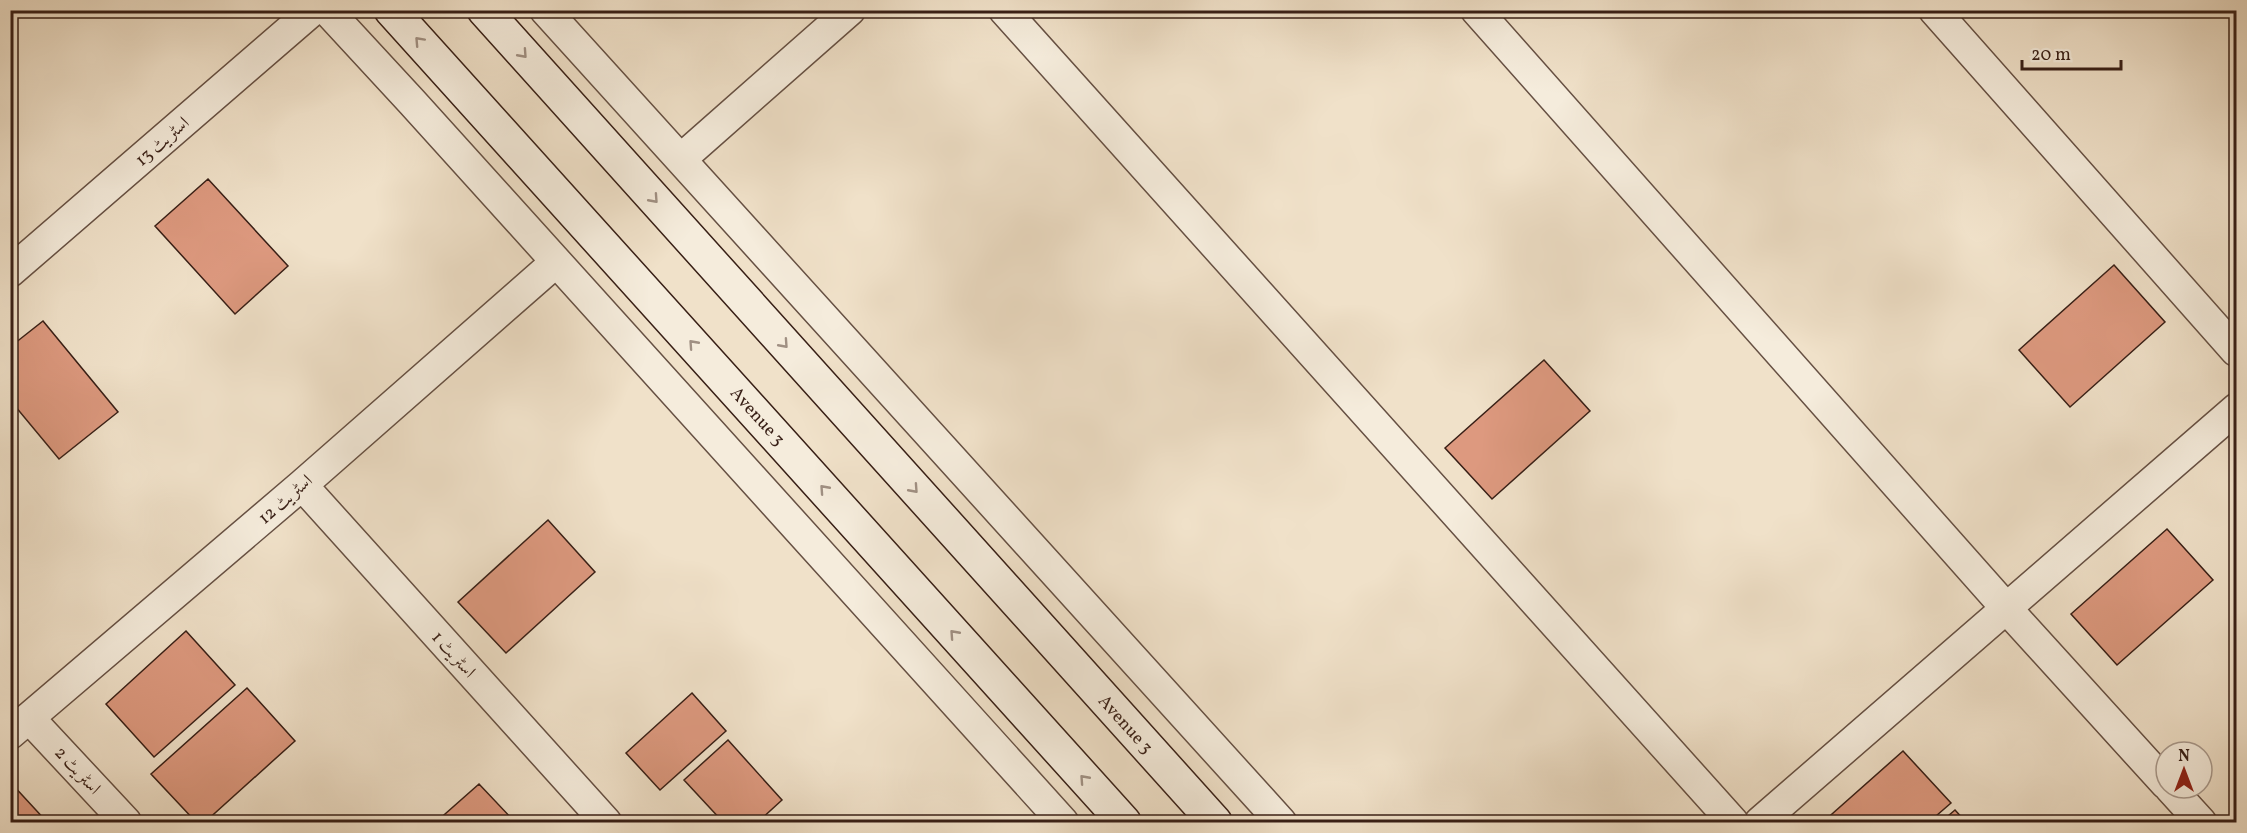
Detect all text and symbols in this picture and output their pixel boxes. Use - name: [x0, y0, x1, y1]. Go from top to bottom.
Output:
- scale bar: [2022, 33, 2121, 71]
- one-way arrow: [416, 37, 427, 48]
- text: 20 m: [2031, 43, 2071, 68]
- one-way arrow: [516, 47, 527, 58]
- street label: اسٹریٹ 13: [130, 111, 196, 173]
- one-way arrow: [647, 192, 658, 202]
- one-way arrow: [777, 337, 788, 347]
- one-way arrow: [689, 341, 700, 351]
- street label: Avenue 3: [724, 382, 790, 452]
- street label: اسٹریٹ 12: [253, 469, 319, 531]
- one-way arrow: [907, 482, 918, 492]
- one-way arrow: [820, 486, 831, 496]
- street label: اسٹریٹ 1: [425, 626, 481, 684]
- one-way arrow: [950, 630, 961, 641]
- street label: Avenue 3: [1092, 690, 1158, 760]
- north arrow: [2154, 740, 2214, 800]
- street label: اسٹریٹ 2: [48, 741, 106, 801]
- text: N: [2178, 746, 2190, 768]
- one-way arrow: [1081, 775, 1092, 786]

